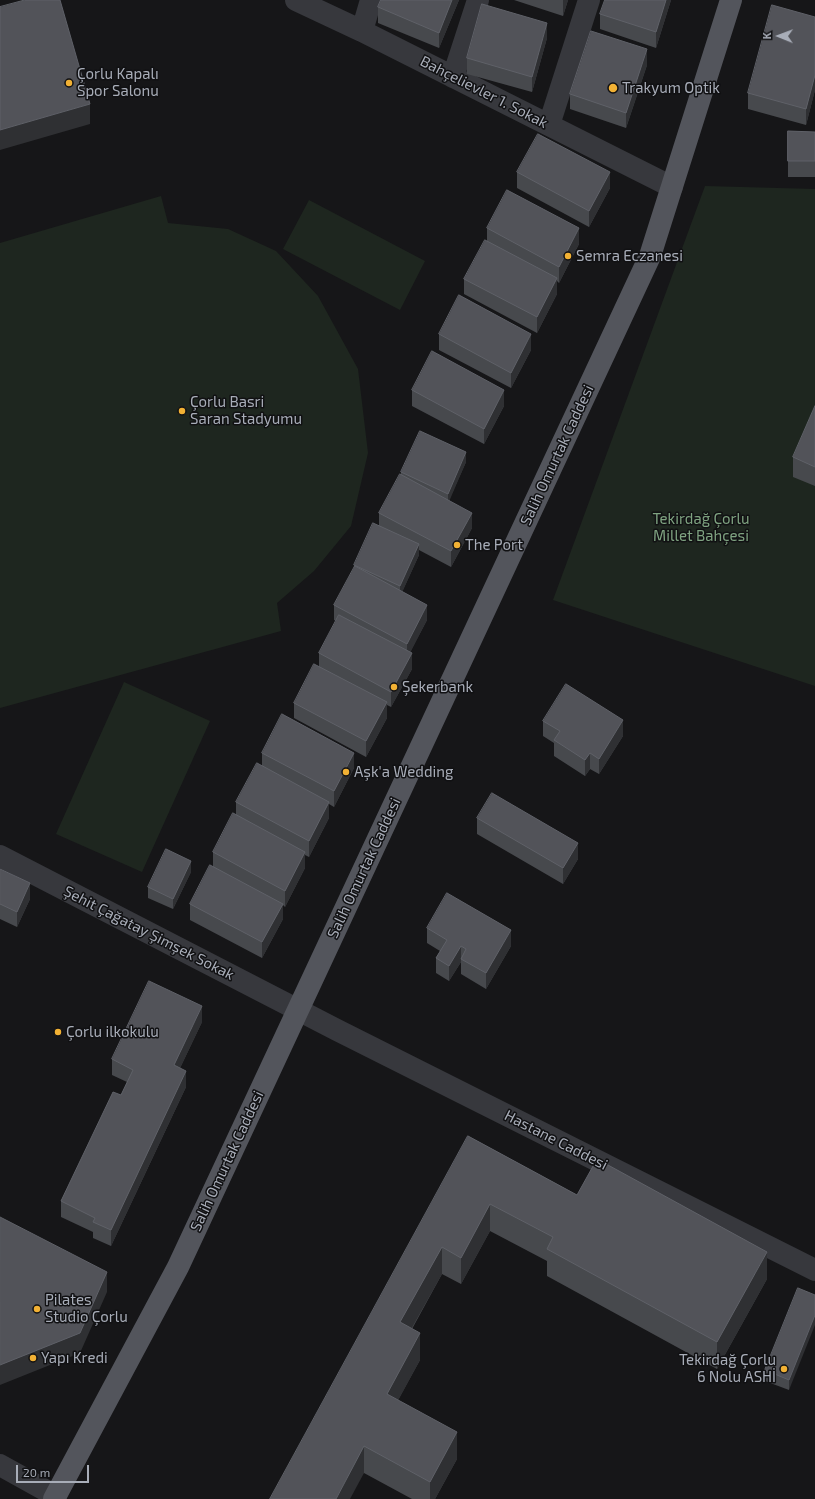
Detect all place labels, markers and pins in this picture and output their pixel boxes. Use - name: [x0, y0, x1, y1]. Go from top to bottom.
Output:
- place label: Çorlu Kapalı Spor Salonu: [77, 65, 159, 100]
- marker: Çorlu Kapalı Spor Salonu: [64, 78, 74, 88]
- place label: Trakyum Optik: [622, 79, 720, 97]
- marker: Trakyum Optik: [607, 82, 619, 94]
- place label: Semra Eczanesi: [576, 247, 683, 265]
- marker: Semra Eczanesi: [563, 251, 573, 261]
- place label: Çorlu Basri Saran Stadyumu: [190, 393, 302, 428]
- marker: Çorlu Basri Saran Stadyumu: [177, 406, 187, 416]
- place label: The Port: [465, 536, 523, 554]
- marker: The Port: [452, 540, 462, 550]
- place label: Şekerbank: [402, 678, 473, 696]
- marker: Şekerbank: [389, 682, 399, 692]
- place label: Aşk'a Wedding: [354, 763, 453, 781]
- marker: Aşk'a Wedding: [341, 767, 351, 777]
- place label: Çorlu ilkokulu: [66, 1023, 159, 1041]
- marker: Çorlu ilkokulu: [53, 1027, 63, 1037]
- place label: Pilates Studio Çorlu: [45, 1291, 128, 1326]
- marker: Pilates Studio Çorlu: [32, 1304, 42, 1314]
- place label: Yapı Kredi: [41, 1349, 108, 1367]
- place label: Tekirdağ Çorlu 6 Nolu ASHİ: [679, 1351, 776, 1386]
- marker: Yapı Kredi: [28, 1353, 38, 1363]
- marker: Tekirdağ Çorlu 6 Nolu ASHİ: [779, 1364, 789, 1374]

